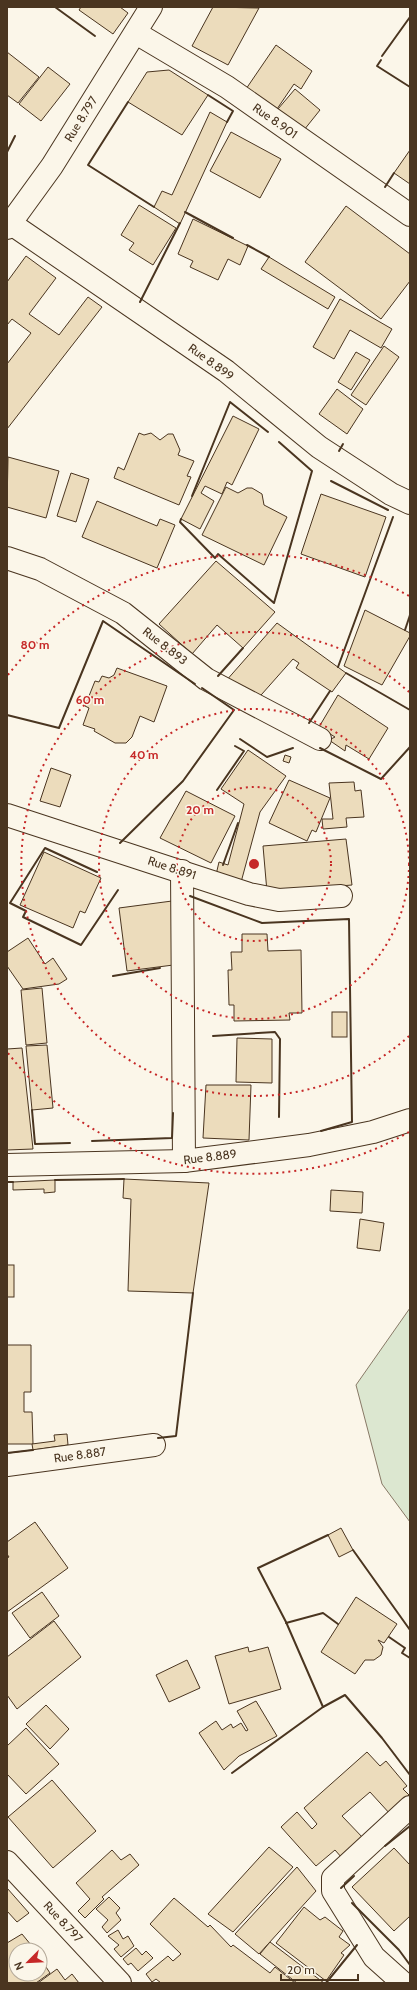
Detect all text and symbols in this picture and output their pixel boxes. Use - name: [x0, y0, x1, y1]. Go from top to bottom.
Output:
- street label: Rue 8.797: [61, 93, 100, 144]
- street label: Rue 8.901: [250, 100, 301, 141]
- street label: Rue 8.899: [185, 340, 237, 383]
- street label: Rue 8.893: [140, 624, 191, 668]
- text: 80 m: [21, 637, 49, 652]
- text: 60 m: [76, 692, 104, 707]
- text: 40 m: [129, 747, 159, 762]
- text: 20 m: [186, 802, 214, 817]
- street label: Rue 8.891: [146, 853, 198, 882]
- centre of rings: [247, 857, 261, 871]
- street label: Rue 8.889: [183, 1146, 238, 1167]
- street label: Rue 8.887: [53, 1443, 107, 1466]
- street label: Rue 8.797: [41, 1898, 86, 1945]
- north arrow: [8, 1942, 48, 1982]
- scale bar: [281, 1956, 358, 1982]
- text: N: [11, 1960, 27, 1972]
- text: 20 m: [287, 1962, 315, 1977]

